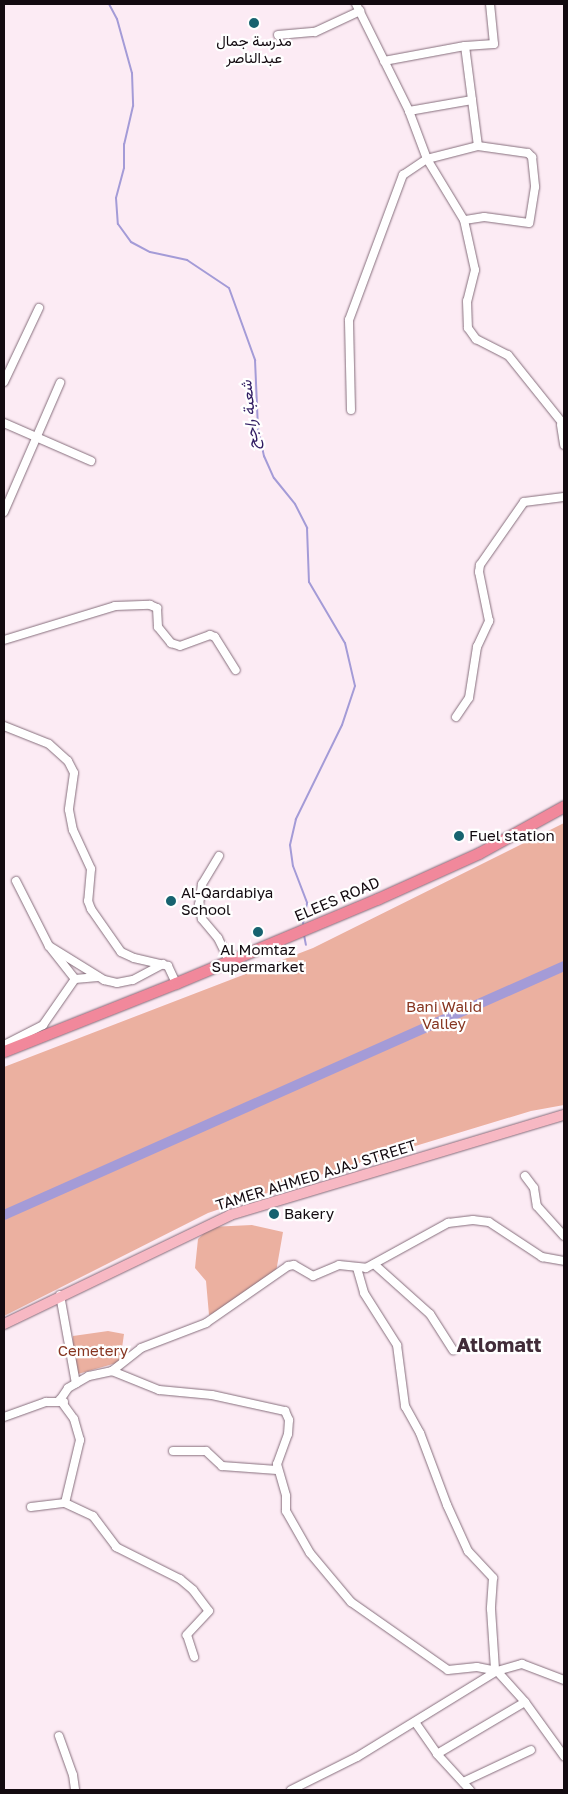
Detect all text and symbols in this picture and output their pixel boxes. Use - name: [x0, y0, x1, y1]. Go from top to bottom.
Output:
- marker: مدرسة جمال عبدالناصر: [248, 17, 260, 29]
- place label: مدرسة جمال عبدالناصر: [216, 31, 292, 66]
- water label: شعبة راجح: [236, 379, 262, 451]
- place label: Fuel station: [469, 827, 555, 845]
- marker: Fuel station: [453, 830, 465, 842]
- street label: ELEES ROAD: [292, 873, 382, 925]
- place label: Al-Qardabiya School: [181, 883, 273, 918]
- marker: Al-Qardabiya School: [165, 895, 177, 907]
- marker: Al Momtaz Supermarket: [252, 926, 264, 938]
- place label: Al Momtaz Supermarket: [212, 940, 304, 975]
- park label: Bani Walid Valley: [406, 997, 482, 1032]
- street label: TAMER AHMED AJAJ STREET: [213, 1136, 419, 1214]
- place label: Bakery: [284, 1205, 334, 1223]
- marker: Bakery: [268, 1208, 280, 1220]
- district label: Atlomatt: [456, 1332, 542, 1356]
- park label: Cemetery: [58, 1342, 128, 1360]

